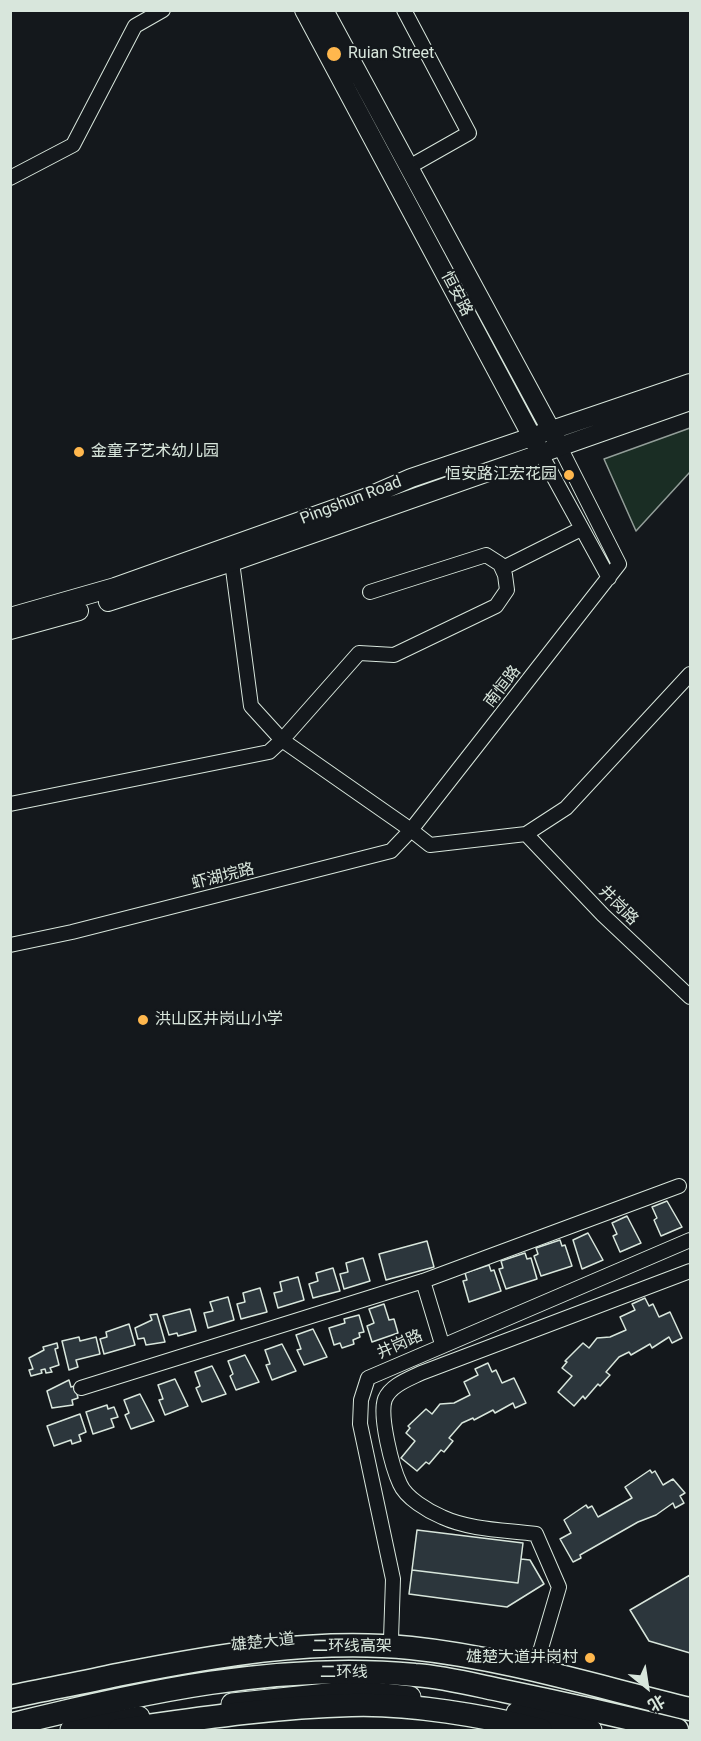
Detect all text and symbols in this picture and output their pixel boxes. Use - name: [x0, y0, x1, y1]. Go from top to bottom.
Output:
- place label: Ruian Street: [348, 44, 434, 64]
- marker: Ruian Street: [325, 45, 343, 63]
- street label: 恒安路: [436, 268, 476, 320]
- place label: 金童子艺术幼儿园: [91, 442, 219, 462]
- marker: 金童子艺术幼儿园: [72, 445, 86, 459]
- place label: 恒安路江宏花园: [445, 465, 557, 485]
- marker: 恒安路江宏花园: [562, 468, 576, 482]
- street label: Pingshun Road: [298, 473, 404, 529]
- street label: 南恒路: [481, 662, 525, 712]
- street label: 虾湖垸路: [190, 860, 256, 894]
- street label: 井岗路: [594, 882, 642, 930]
- place label: 洪山区井岗山小学: [155, 1010, 283, 1030]
- marker: 洪山区井岗山小学: [136, 1013, 150, 1027]
- street label: 井岗路: [374, 1326, 426, 1364]
- street label: 雄楚大道: [230, 1630, 296, 1656]
- street label: 二环线高架: [312, 1637, 392, 1657]
- place label: 雄楚大道井岗村: [466, 1648, 578, 1668]
- marker: 雄楚大道井岗村: [583, 1651, 597, 1665]
- north arrow: [617, 1657, 677, 1717]
- street label: 二环线: [320, 1663, 368, 1683]
- text: 北: [645, 1691, 668, 1715]

